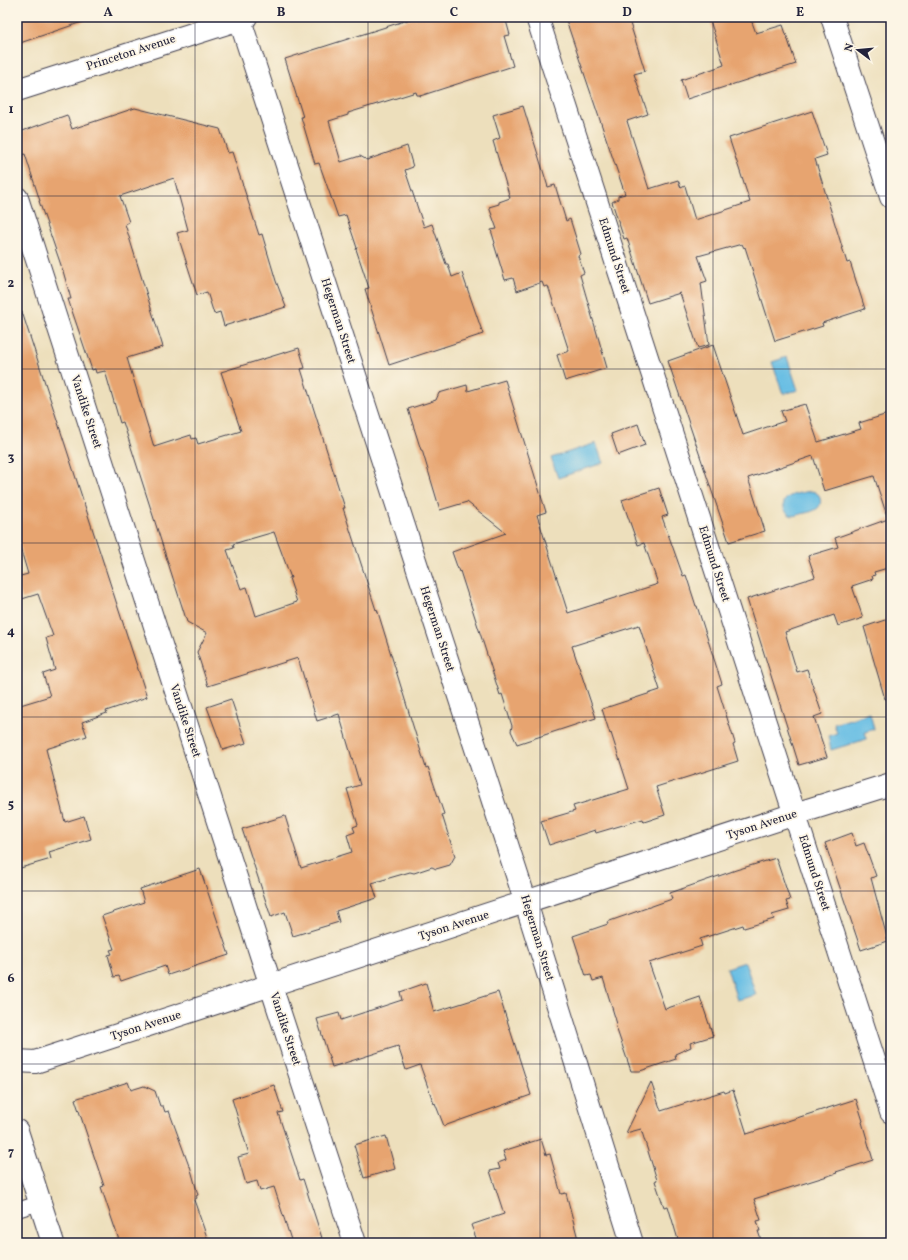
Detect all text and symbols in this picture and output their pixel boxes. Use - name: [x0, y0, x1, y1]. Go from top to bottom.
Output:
- text: A: [103, 4, 113, 22]
- text: B: [277, 4, 286, 22]
- text: C: [450, 4, 458, 22]
- text: D: [622, 4, 632, 22]
- text: E: [796, 4, 804, 22]
- north arrow: [838, 30, 878, 70]
- street label: Princeton Avenue: [84, 31, 178, 75]
- text: N: [842, 42, 858, 54]
- text: 1: [8, 101, 14, 119]
- street label: Edmund Street: [594, 216, 634, 296]
- text: 2: [8, 275, 15, 293]
- street label: Hegerman Street: [317, 276, 359, 366]
- street label: Vandike Street: [67, 373, 105, 451]
- text: 3: [8, 449, 15, 467]
- street label: Edmund Street: [694, 524, 734, 604]
- street label: Hegerman Street: [416, 584, 458, 674]
- text: 4: [7, 623, 15, 641]
- street label: Vandike Street: [166, 682, 204, 760]
- text: 5: [8, 796, 14, 814]
- street label: Tyson Avenue: [725, 806, 800, 844]
- street label: Edmund Street: [794, 833, 834, 913]
- street label: Hegerman Street: [516, 893, 558, 983]
- street label: Tyson Avenue: [417, 907, 492, 945]
- text: 6: [7, 970, 15, 988]
- street label: Vandike Street: [266, 990, 304, 1068]
- street label: Tyson Avenue: [109, 1007, 184, 1045]
- text: 7: [8, 1144, 14, 1162]

